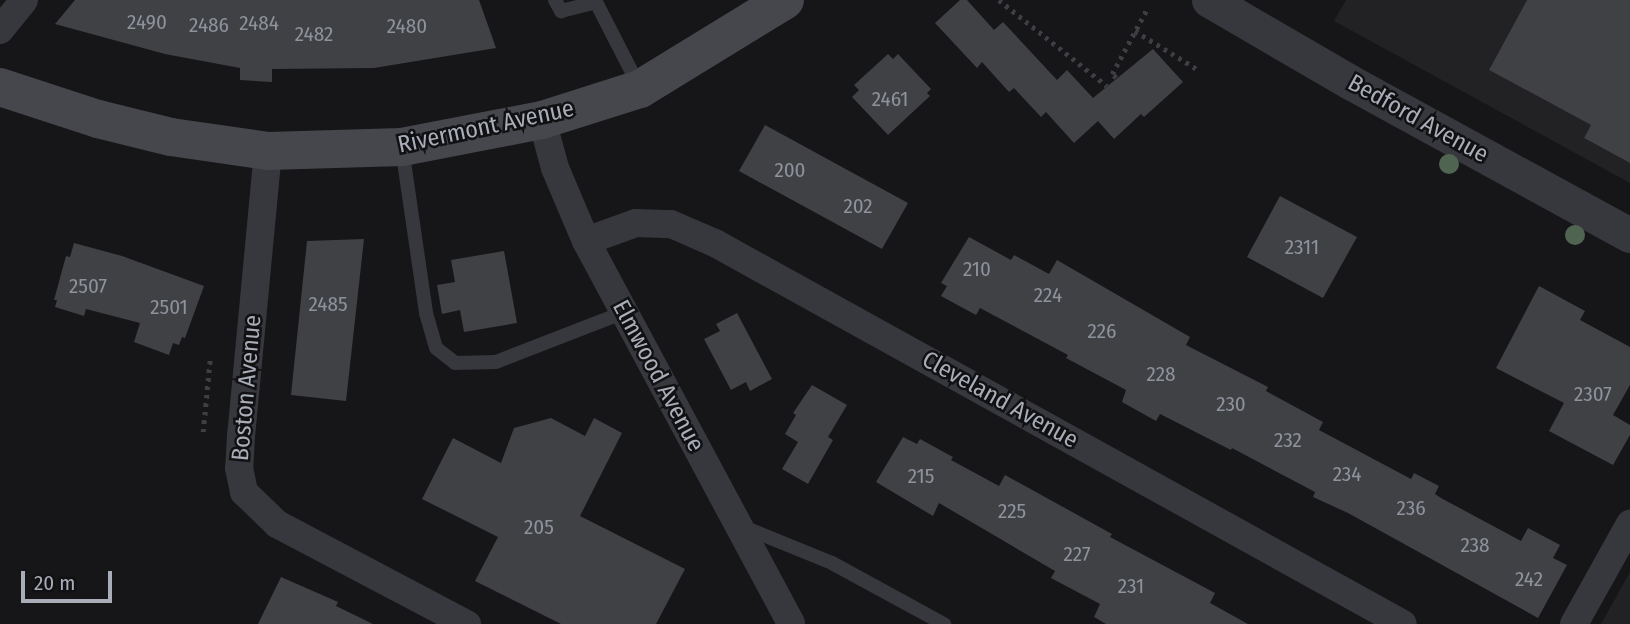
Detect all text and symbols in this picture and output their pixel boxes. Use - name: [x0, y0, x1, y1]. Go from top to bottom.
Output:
- house number: 2490: [127, 9, 167, 35]
- house number: 2484: [239, 10, 279, 36]
- house number: 2486: [189, 12, 229, 38]
- house number: 2480: [387, 13, 427, 39]
- house number: 2482: [295, 21, 333, 47]
- street label: Bedford Avenue: [1343, 69, 1493, 169]
- house number: 2461: [872, 86, 908, 112]
- street label: Rivermont Avenue: [395, 94, 577, 160]
- house number: 200: [774, 157, 806, 183]
- house number: 202: [843, 193, 873, 219]
- house number: 2311: [1285, 234, 1319, 260]
- house number: 210: [963, 256, 991, 282]
- house number: 2507: [69, 273, 107, 299]
- house number: 224: [1034, 282, 1062, 308]
- house number: 2485: [308, 291, 348, 317]
- house number: 2501: [150, 294, 188, 320]
- street label: Elmwood Avenue: [606, 295, 710, 457]
- street label: Boston Avenue: [226, 314, 268, 462]
- house number: 226: [1088, 318, 1116, 344]
- street label: Cleveland Avenue: [917, 345, 1083, 455]
- house number: 228: [1146, 361, 1176, 387]
- house number: 2307: [1574, 381, 1612, 407]
- house number: 230: [1216, 391, 1246, 417]
- house number: 232: [1274, 427, 1302, 453]
- house number: 234: [1333, 461, 1361, 487]
- house number: 215: [908, 463, 934, 489]
- house number: 236: [1396, 495, 1426, 521]
- house number: 225: [998, 498, 1026, 524]
- house number: 205: [524, 514, 554, 540]
- house number: 238: [1460, 532, 1490, 558]
- house number: 227: [1064, 541, 1090, 567]
- scale bar: [24, 558, 116, 602]
- house number: 242: [1515, 566, 1543, 592]
- text: 20 m: [34, 570, 75, 596]
- house number: 231: [1118, 573, 1144, 599]

